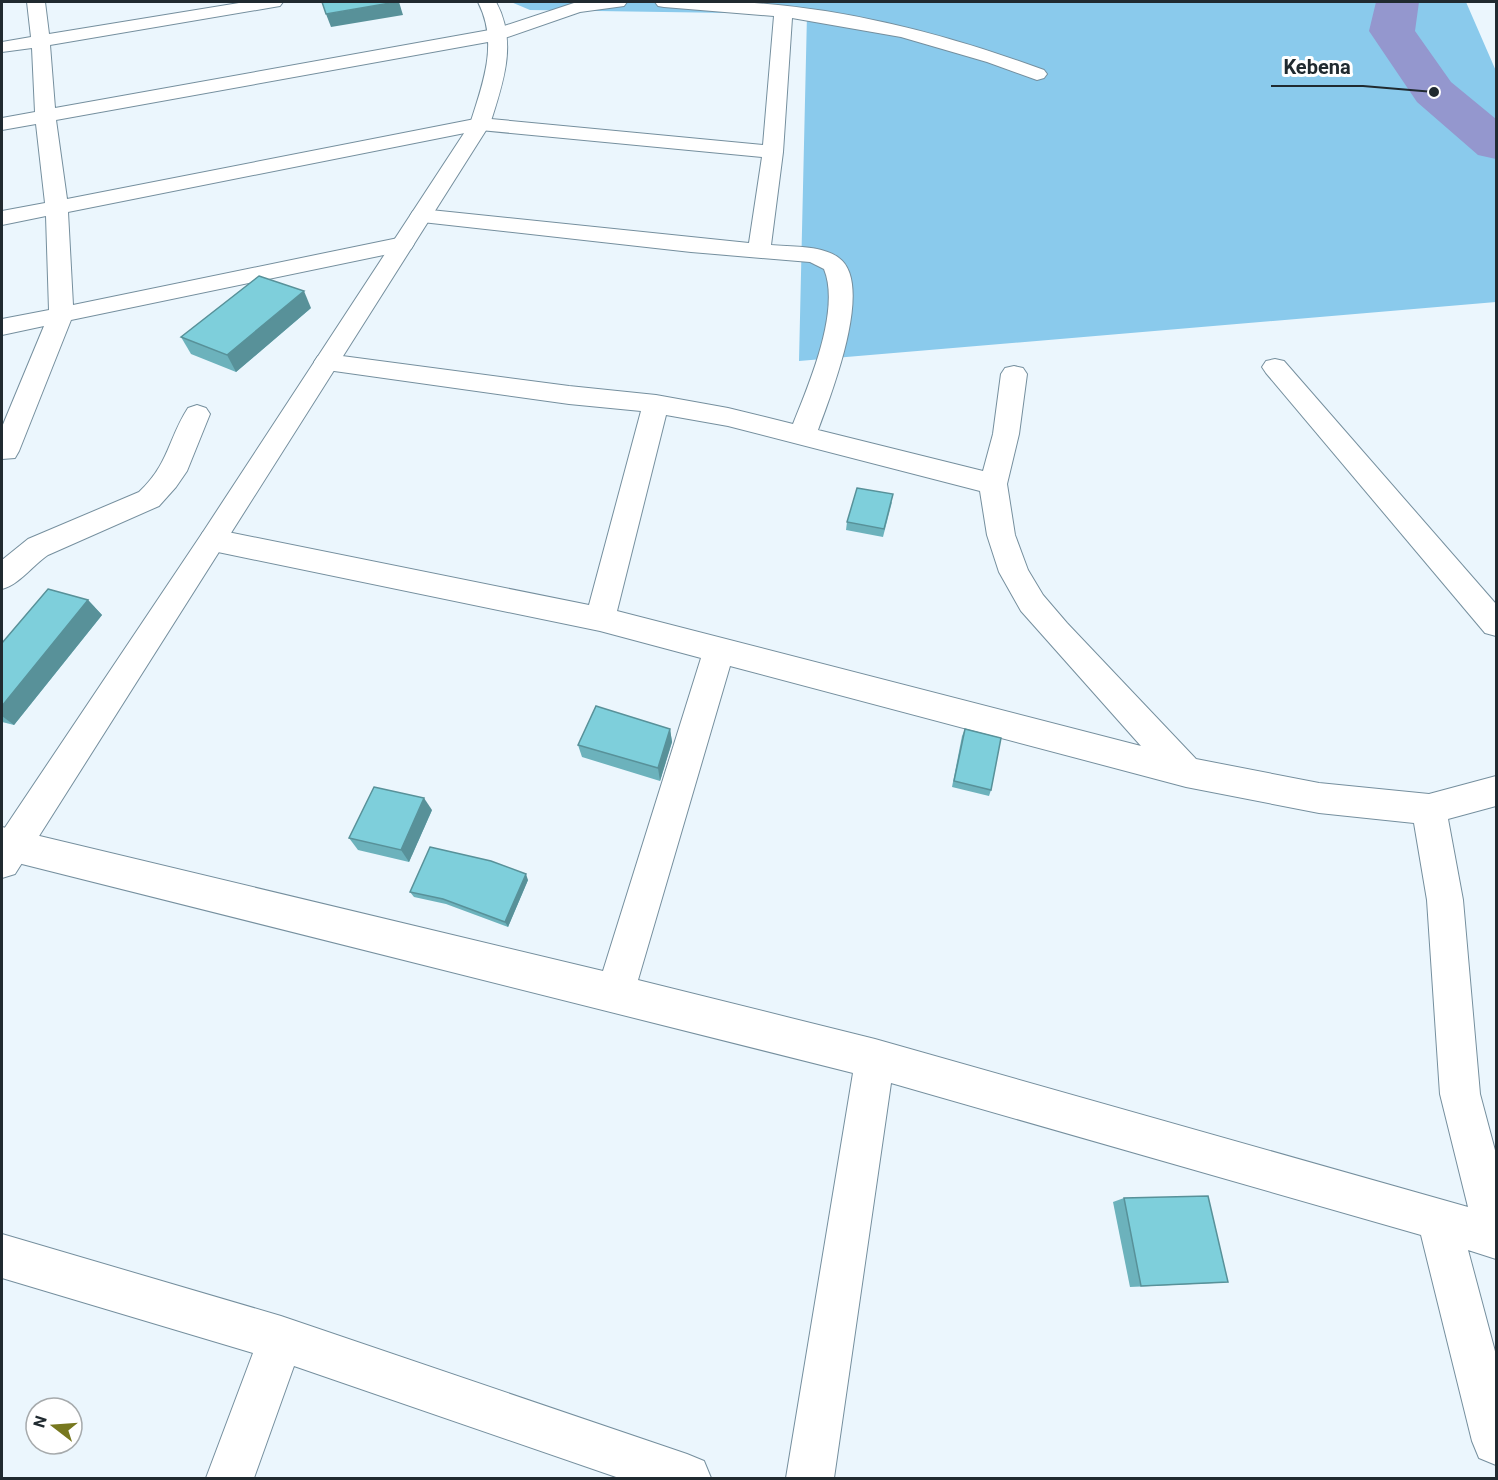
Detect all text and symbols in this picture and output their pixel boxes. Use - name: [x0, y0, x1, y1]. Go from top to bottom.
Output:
- callout: Kebena: [1271, 48, 1363, 86]
- text: Kebena: [1283, 55, 1351, 79]
- north arrow: [24, 1396, 84, 1456]
- text: N: [29, 1414, 51, 1430]

